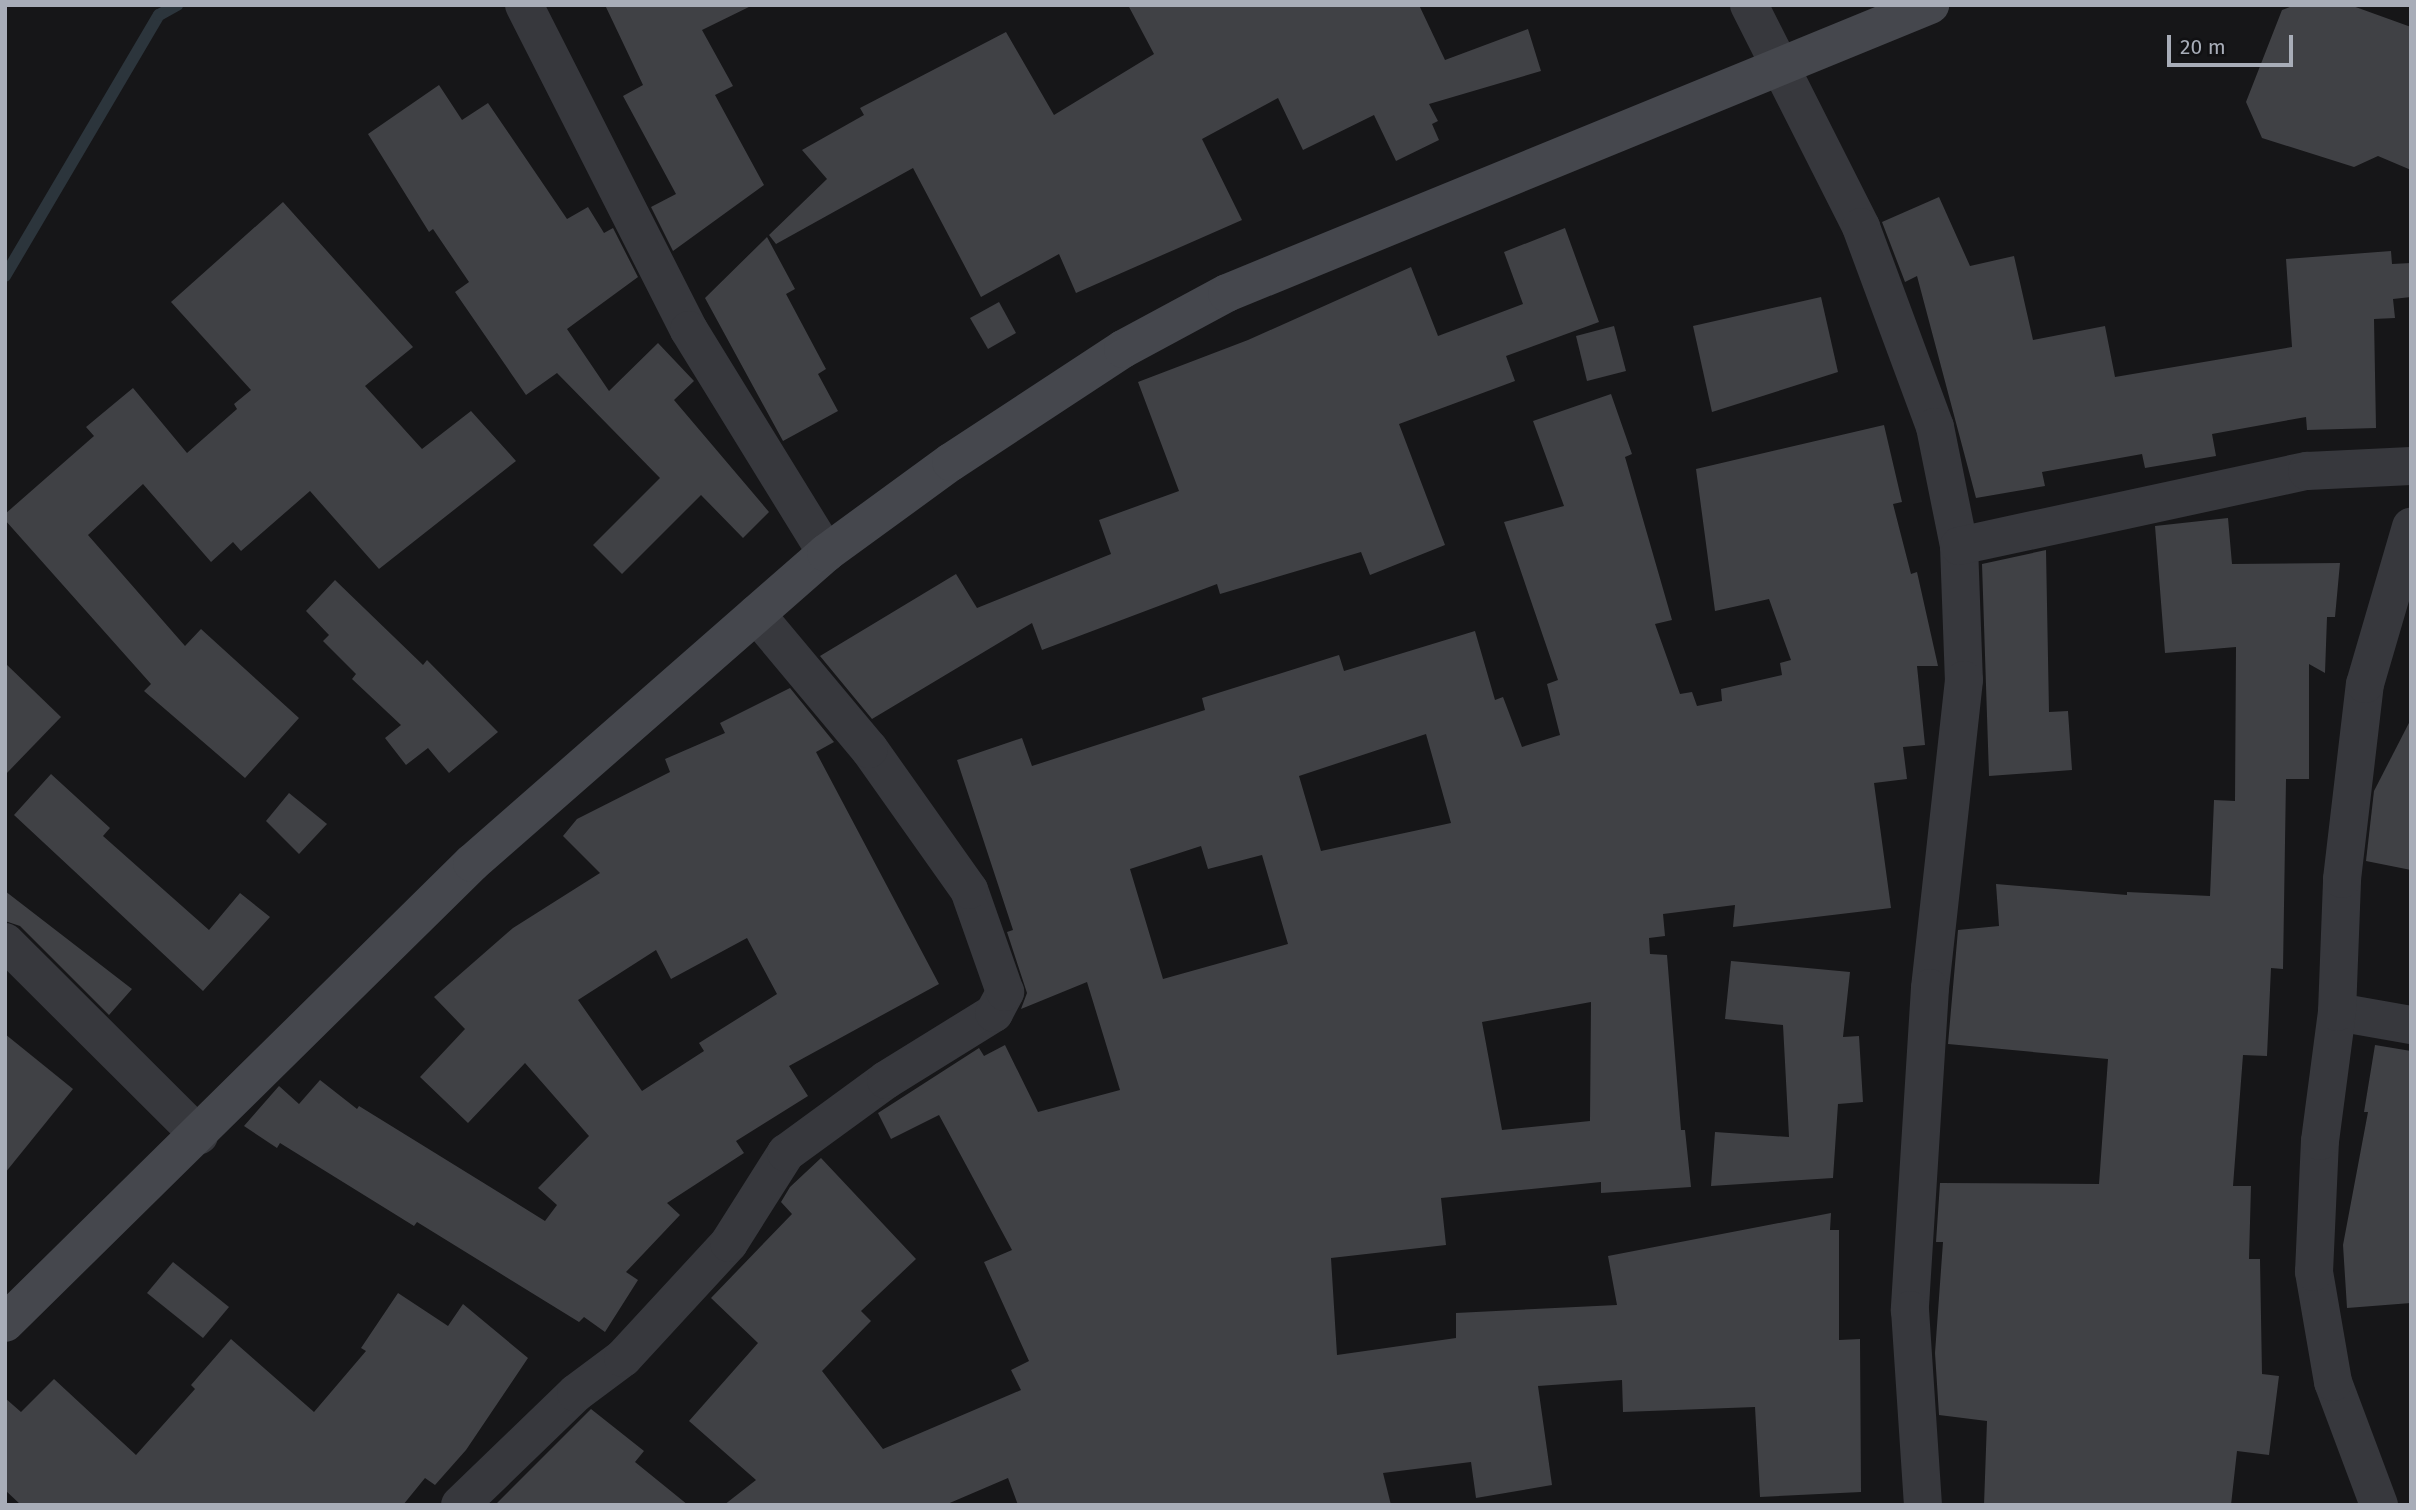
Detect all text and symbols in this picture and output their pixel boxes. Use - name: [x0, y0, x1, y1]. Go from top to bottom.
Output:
- scale bar: [2171, 21, 2297, 65]
- text: 20 m: [2180, 34, 2226, 60]

